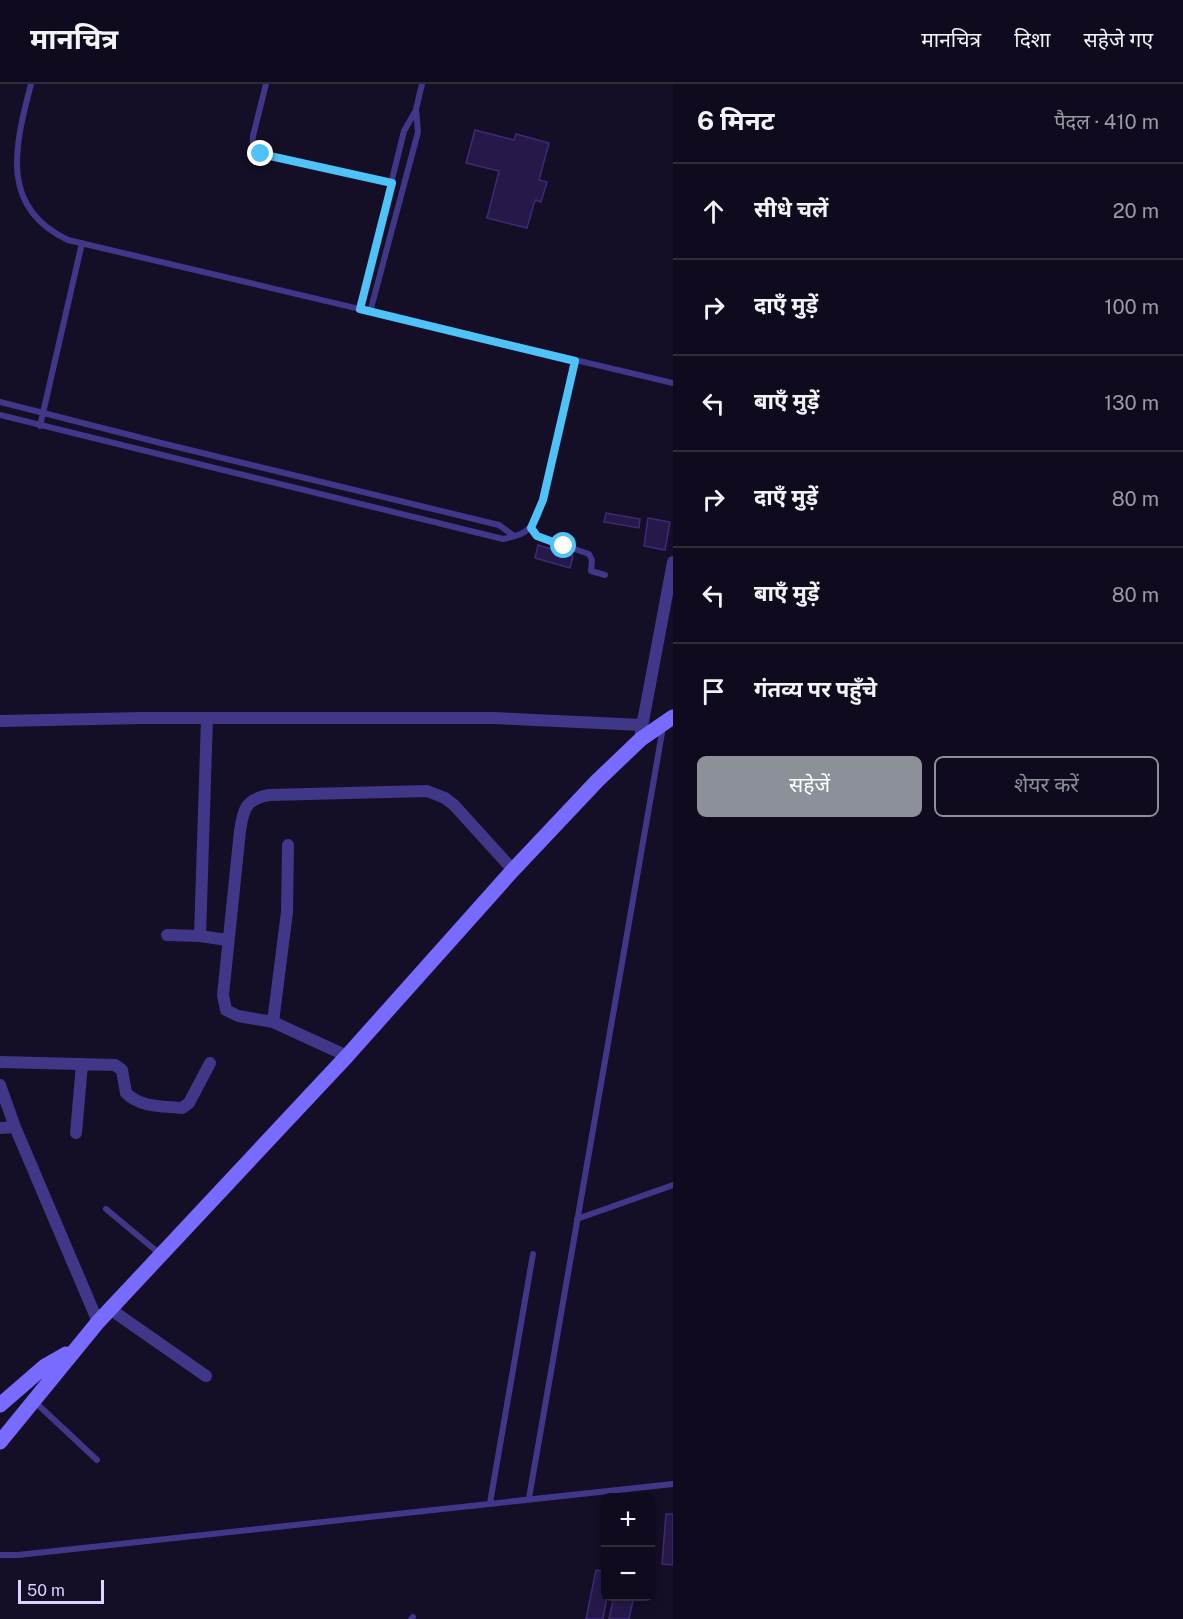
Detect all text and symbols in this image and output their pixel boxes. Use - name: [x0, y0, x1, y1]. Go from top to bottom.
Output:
- text: मानचित्र: [30, 22, 118, 55]
- text: मानचित्र: [921, 27, 981, 52]
- text: दिशा: [1014, 27, 1051, 52]
- text: सहेजे गए: [1084, 27, 1153, 52]
- text: 6 मिनट: [697, 105, 775, 136]
- text: पैदल · 410 m: [1054, 110, 1159, 134]
- route end: [247, 140, 273, 166]
- icon: ahead: [697, 195, 730, 228]
- text: सीधे चलें: [754, 196, 828, 222]
- text: 20 m: [1113, 199, 1159, 223]
- icon: right: [697, 291, 730, 324]
- text: दाएँ मुड़ें: [754, 292, 818, 318]
- text: 100 m: [1104, 295, 1159, 319]
- icon: left: [697, 387, 730, 420]
- text: बाएँ मुड़ें: [754, 388, 819, 414]
- text: 130 m: [1104, 391, 1159, 415]
- icon: right: [697, 483, 730, 516]
- text: दाएँ मुड़ें: [754, 484, 818, 510]
- text: 80 m: [1112, 487, 1159, 511]
- route start: [550, 532, 576, 558]
- icon: left: [697, 579, 730, 612]
- text: बाएँ मुड़ें: [754, 580, 819, 606]
- text: 80 m: [1112, 583, 1159, 607]
- icon: arrive: [697, 675, 730, 708]
- text: गंतव्य पर पहुँचे: [754, 676, 877, 702]
- button: सहेजें: [697, 756, 922, 817]
- button: शेयर करें: [934, 756, 1159, 817]
- map controls: [601, 1493, 655, 1601]
- button: +: [601, 1493, 655, 1547]
- button: −: [601, 1547, 655, 1601]
- scale bar: [18, 1577, 104, 1604]
- text: 50 m: [27, 1581, 65, 1600]

